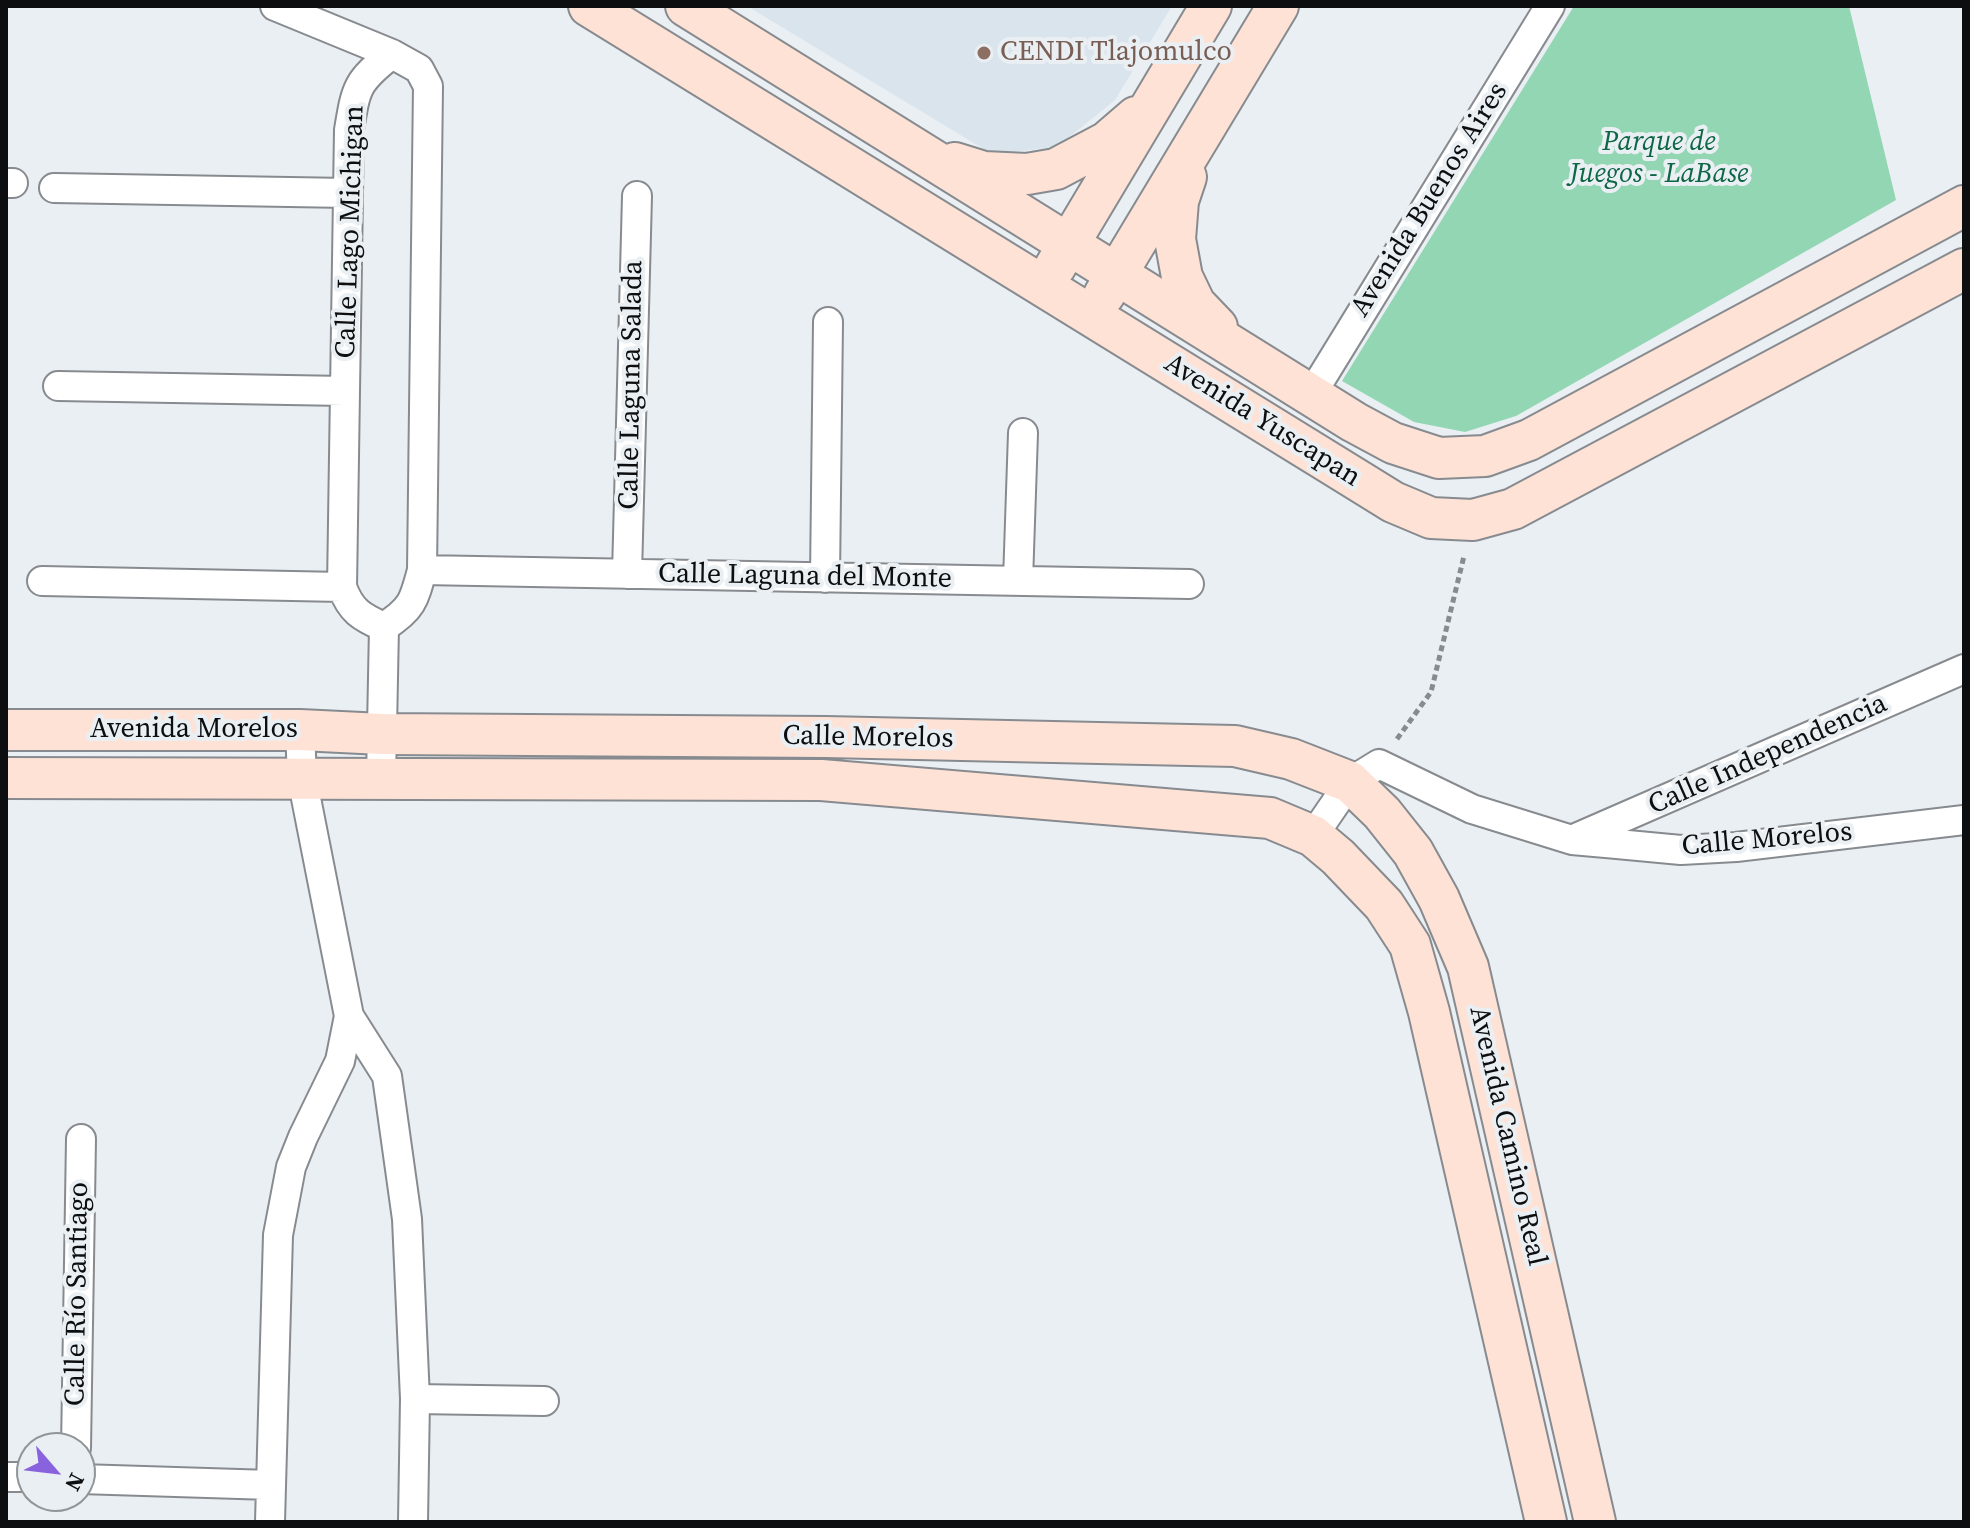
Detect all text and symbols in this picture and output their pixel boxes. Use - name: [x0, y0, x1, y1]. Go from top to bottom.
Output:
- place label: CENDI Tlajomulco: [1000, 36, 1232, 70]
- marker: CENDI Tlajomulco: [975, 44, 993, 62]
- street label: Avenida Buenos Aires: [1344, 77, 1516, 323]
- street label: Calle Lago Michigan: [330, 105, 372, 359]
- park label: Parque de Juegos - LaBase: [1570, 126, 1748, 192]
- street label: Calle Laguna Salada: [613, 260, 651, 510]
- street label: Avenida Yuscapan: [1158, 347, 1366, 495]
- street label: Calle Laguna del Monte: [658, 558, 952, 596]
- street label: Calle Independencia: [1644, 687, 1892, 823]
- street label: Avenida Morelos: [90, 713, 298, 747]
- street label: Calle Morelos: [782, 720, 954, 756]
- street label: Calle Morelos: [1680, 816, 1854, 864]
- street label: Avenida Camino Real: [1461, 1003, 1553, 1269]
- street label: Calle Río Santiago: [59, 1182, 97, 1406]
- north arrow: [16, 1432, 96, 1512]
- text: N: [58, 1468, 92, 1496]

